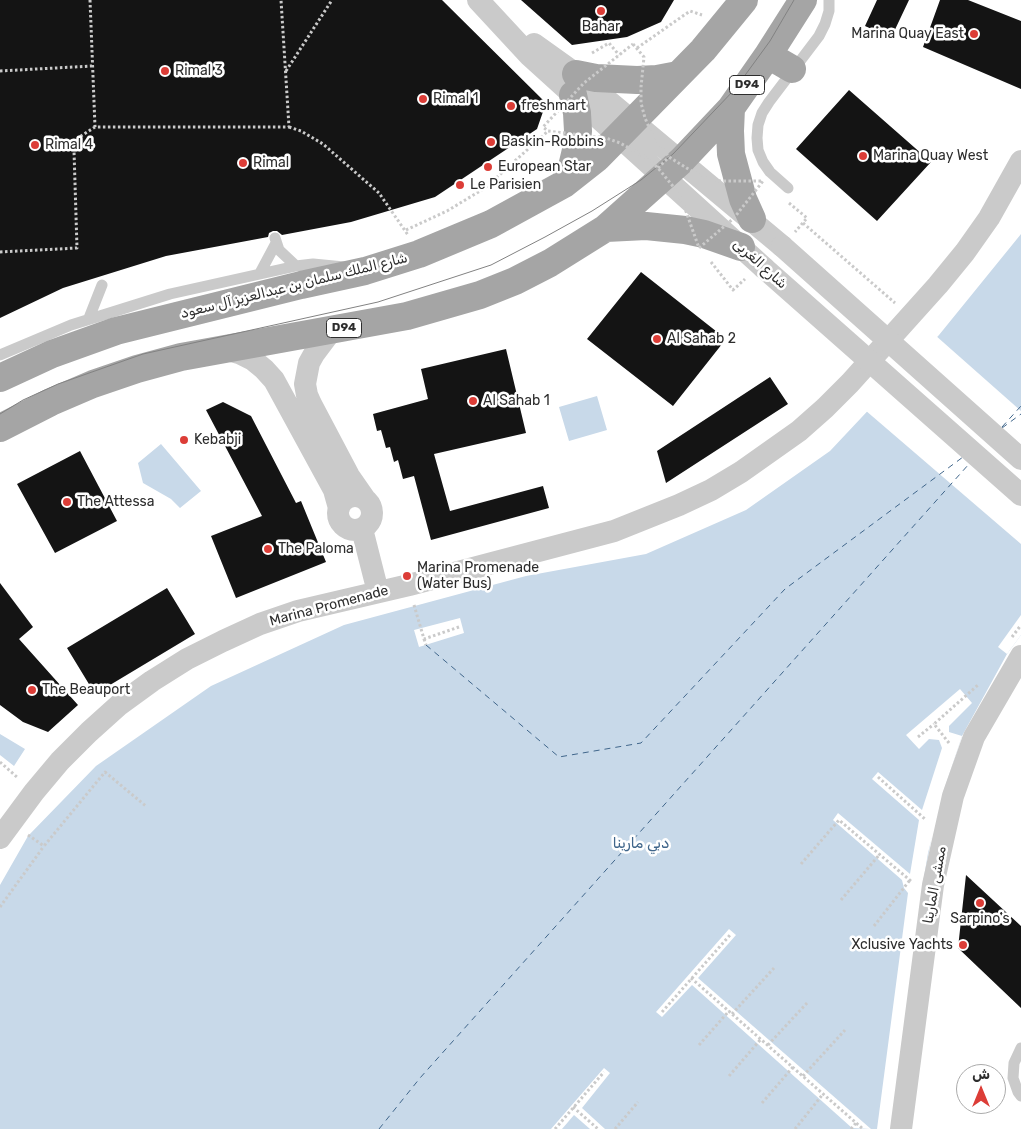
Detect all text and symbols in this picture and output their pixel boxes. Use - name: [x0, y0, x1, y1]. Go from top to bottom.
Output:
- marker: Bahar: [595, 5, 607, 17]
- place label: Bahar: [582, 19, 620, 35]
- place label: Marina Quay East: [851, 26, 964, 42]
- marker: Marina Quay East: [968, 28, 980, 40]
- place label: Rimal 3: [175, 63, 223, 79]
- marker: Rimal 3: [159, 65, 171, 77]
- road number: D94: [730, 76, 764, 94]
- place label: Rimal 1: [433, 91, 479, 107]
- marker: Rimal 1: [417, 93, 429, 105]
- place label: freshmart: [521, 98, 586, 114]
- marker: freshmart: [505, 100, 517, 112]
- place label: Baskin-Robbins: [501, 134, 604, 150]
- marker: Baskin-Robbins: [485, 136, 497, 148]
- place label: Rimal 4: [45, 137, 93, 153]
- marker: Rimal 4: [29, 139, 41, 151]
- place label: Marina Quay West: [873, 148, 988, 164]
- marker: Marina Quay West: [857, 150, 869, 162]
- place label: Rimal: [253, 155, 289, 171]
- marker: Rimal: [237, 157, 249, 169]
- place label: European Star: [498, 159, 591, 175]
- marker: European Star: [482, 161, 494, 173]
- place label: Le Parisien: [470, 177, 541, 193]
- marker: Le Parisien: [454, 179, 466, 191]
- street label: شارع الغربى: [730, 235, 790, 293]
- street label: شارع الملك سلمان بن عبدالعزيز آل سعود: [179, 250, 409, 322]
- road number: D94: [326, 318, 362, 338]
- place label: Al Sahab 2: [667, 331, 736, 347]
- marker: Al Sahab 2: [651, 333, 663, 345]
- place label: Al Sahab 1: [483, 393, 550, 409]
- marker: Al Sahab 1: [467, 395, 479, 407]
- place label: Kebabji: [194, 432, 241, 448]
- marker: Kebabji: [178, 434, 190, 446]
- place label: The Attessa: [77, 494, 154, 510]
- marker: The Attessa: [61, 496, 73, 508]
- place label: The Paloma: [278, 541, 354, 557]
- marker: The Paloma: [262, 543, 274, 555]
- place label: Marina Promenade (Water Bus): [417, 560, 539, 592]
- marker: Marina Promenade (Water Bus): [401, 570, 413, 582]
- street label: Marina Promenade: [268, 582, 390, 630]
- place label: The Beauport: [42, 682, 130, 698]
- marker: The Beauport: [26, 684, 38, 696]
- water label: دبي مارينا: [613, 835, 669, 853]
- street label: ممشى المارينا: [920, 845, 950, 925]
- marker: Sarpino's: [974, 897, 986, 909]
- place label: Sarpino's: [950, 911, 1010, 927]
- place label: Xclusive Yachts: [851, 937, 953, 953]
- marker: Xclusive Yachts: [957, 939, 969, 951]
- north arrow: [956, 1064, 1006, 1114]
- text: ش: [972, 1066, 990, 1083]

